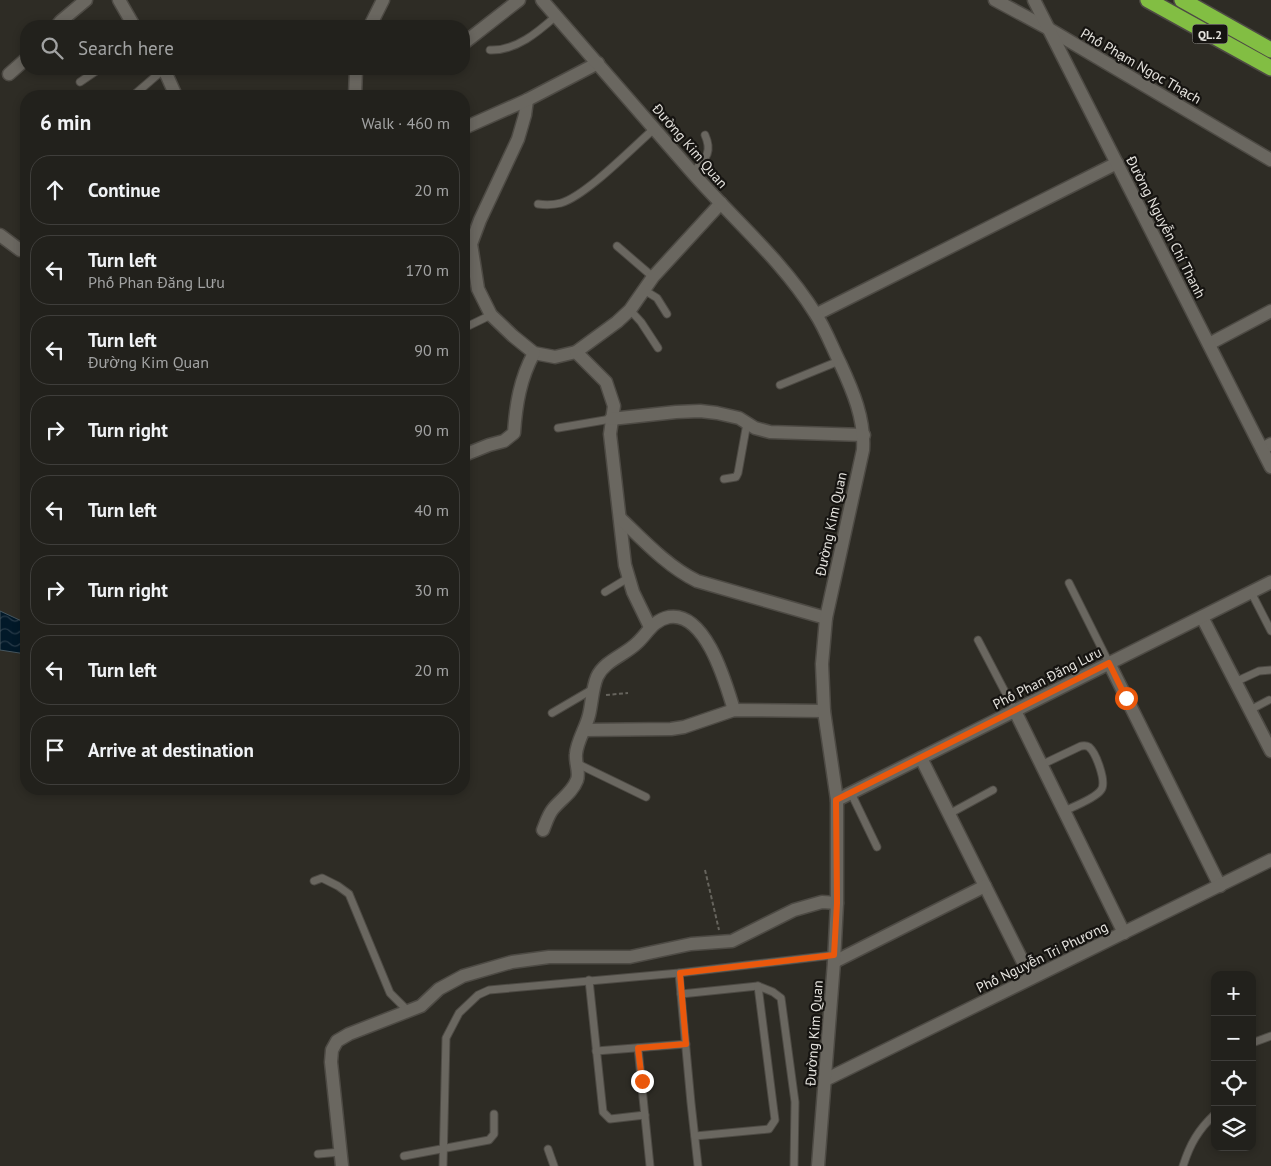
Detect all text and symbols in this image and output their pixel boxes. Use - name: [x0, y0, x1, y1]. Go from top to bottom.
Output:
- search box: [20, 20, 470, 75]
- street label: Phố Phạm Ngọc Thạch: [1077, 24, 1205, 108]
- road number: QL.2: [1192, 24, 1228, 44]
- icon: search: [38, 34, 66, 62]
- text: Search here: [78, 36, 174, 60]
- street label: Đường Kim Quan: [648, 99, 732, 192]
- text: 6 min: [40, 109, 91, 136]
- text: Walk · 460 m: [361, 113, 450, 133]
- street label: Đường Nguyễn Chí Thanh: [1122, 152, 1210, 301]
- icon: ahead: [41, 176, 69, 204]
- text: Continue: [88, 178, 160, 202]
- text: 20 m: [414, 180, 449, 200]
- text: Turn left: [88, 248, 157, 272]
- icon: left: [41, 256, 69, 284]
- text: 170 m: [406, 260, 449, 280]
- text: Phố Phan Đăng Lưu: [88, 272, 225, 292]
- text: Turn left: [88, 328, 157, 352]
- icon: left: [41, 336, 69, 364]
- text: 90 m: [414, 340, 449, 360]
- text: Đường Kim Quan: [88, 352, 209, 372]
- icon: right: [41, 416, 69, 444]
- text: Turn right: [88, 418, 168, 442]
- text: 90 m: [414, 420, 449, 440]
- street label: Đường Kim Quan: [811, 470, 851, 579]
- icon: left: [41, 496, 69, 524]
- text: Turn left: [88, 498, 157, 522]
- text: 40 m: [414, 500, 449, 520]
- icon: right: [41, 576, 69, 604]
- text: Turn right: [88, 578, 168, 602]
- text: 30 m: [414, 580, 449, 600]
- street label: Phố Phan Đăng Lưu: [990, 643, 1104, 713]
- icon: left: [41, 656, 69, 684]
- text: Turn left: [88, 658, 157, 682]
- text: 20 m: [414, 660, 449, 680]
- route start: [1115, 687, 1138, 710]
- icon: arrive: [41, 736, 69, 764]
- text: Arrive at destination: [88, 738, 254, 762]
- street label: Phố Nguyễn Tri Phương: [973, 917, 1111, 997]
- map controls: [1211, 971, 1256, 1151]
- button: +: [1211, 971, 1256, 1016]
- street label: Đường Kim Quan: [801, 980, 827, 1087]
- button: −: [1211, 1016, 1256, 1061]
- button: locate: [1211, 1061, 1256, 1106]
- route end: [631, 1070, 654, 1093]
- button: layers: [1211, 1106, 1256, 1151]

